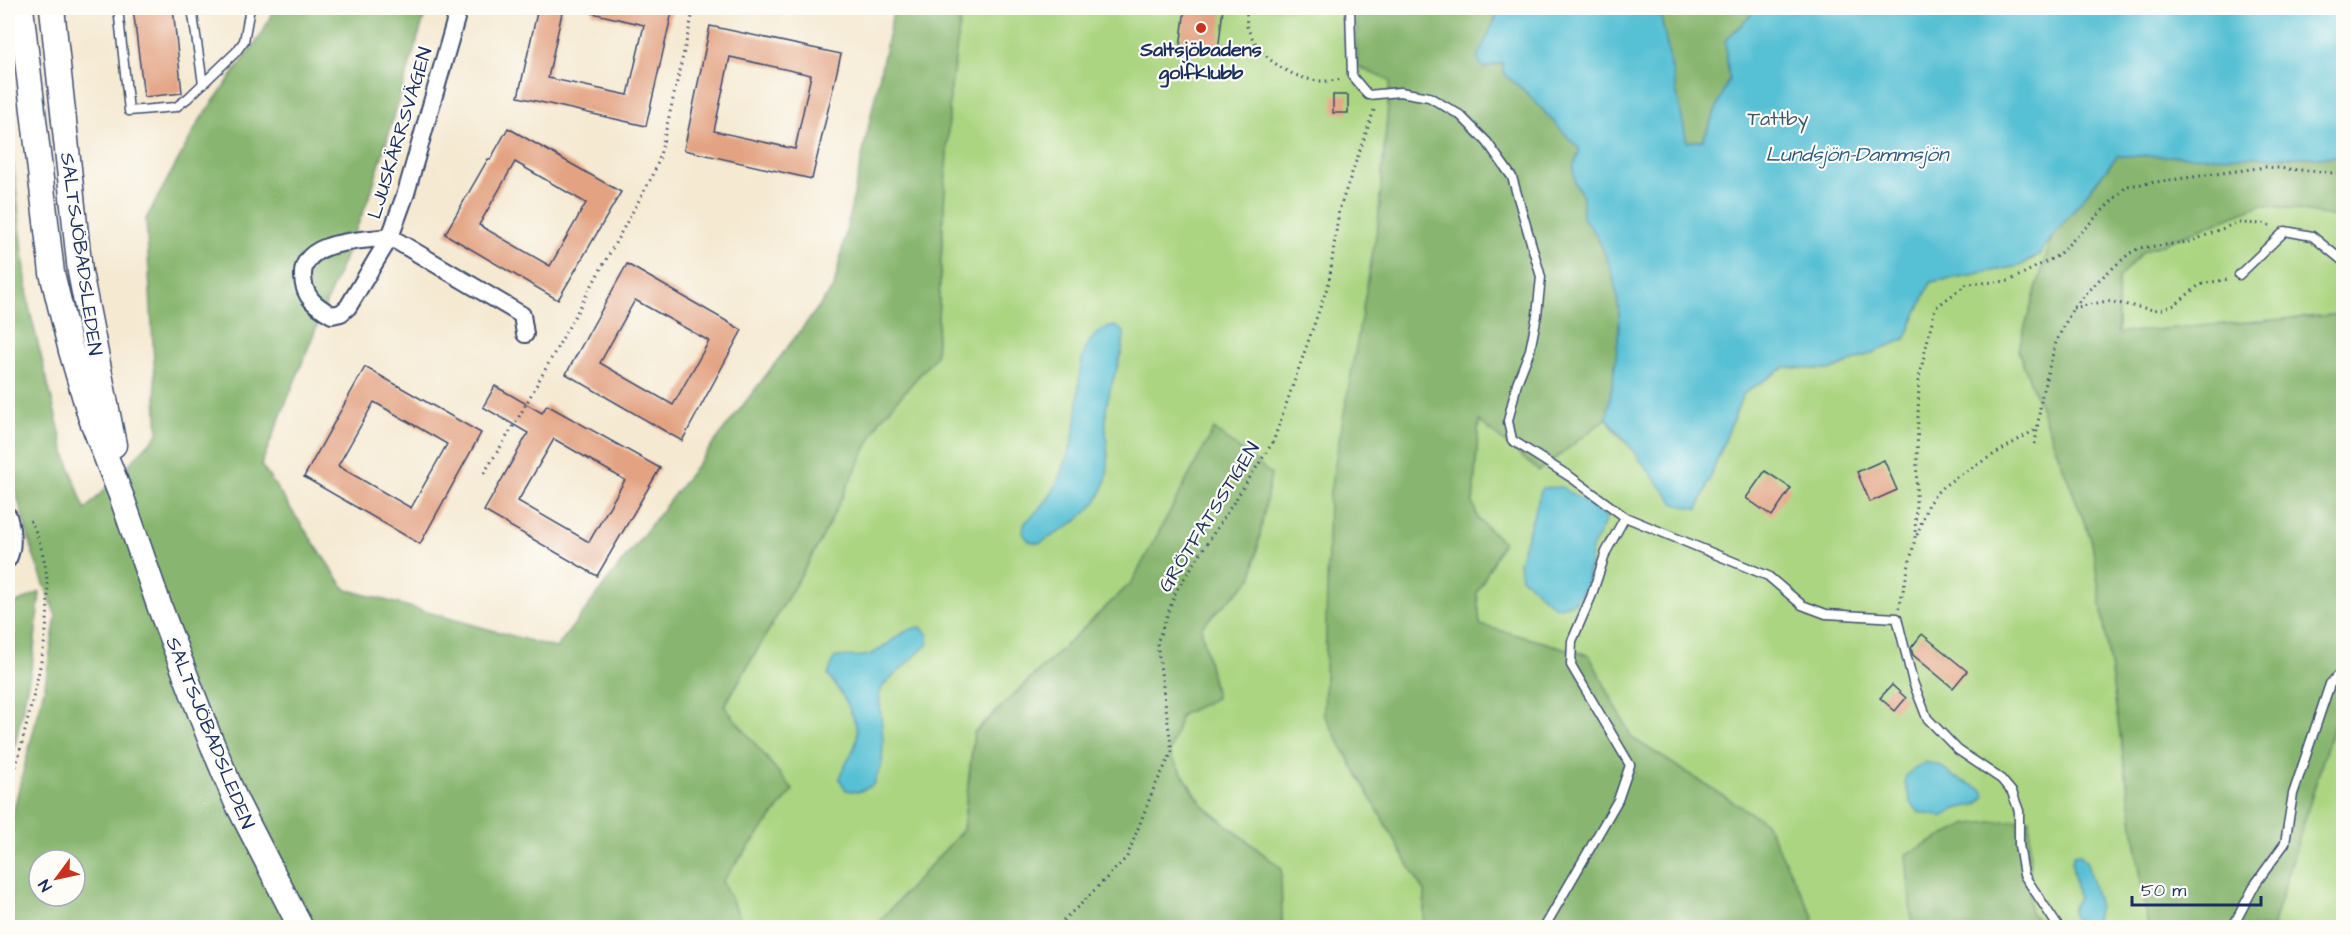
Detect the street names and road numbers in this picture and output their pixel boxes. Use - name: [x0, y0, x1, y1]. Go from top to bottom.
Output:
- street label: LJUSKÄRRSVÄGEN: [361, 44, 439, 222]
- street label: SALTSJÖBADSLEDEN: [53, 151, 109, 357]
- street label: GRÖTFATSSTIGEN: [1151, 436, 1267, 598]
- street label: SALTSJÖBADSLEDEN: [159, 633, 261, 833]

